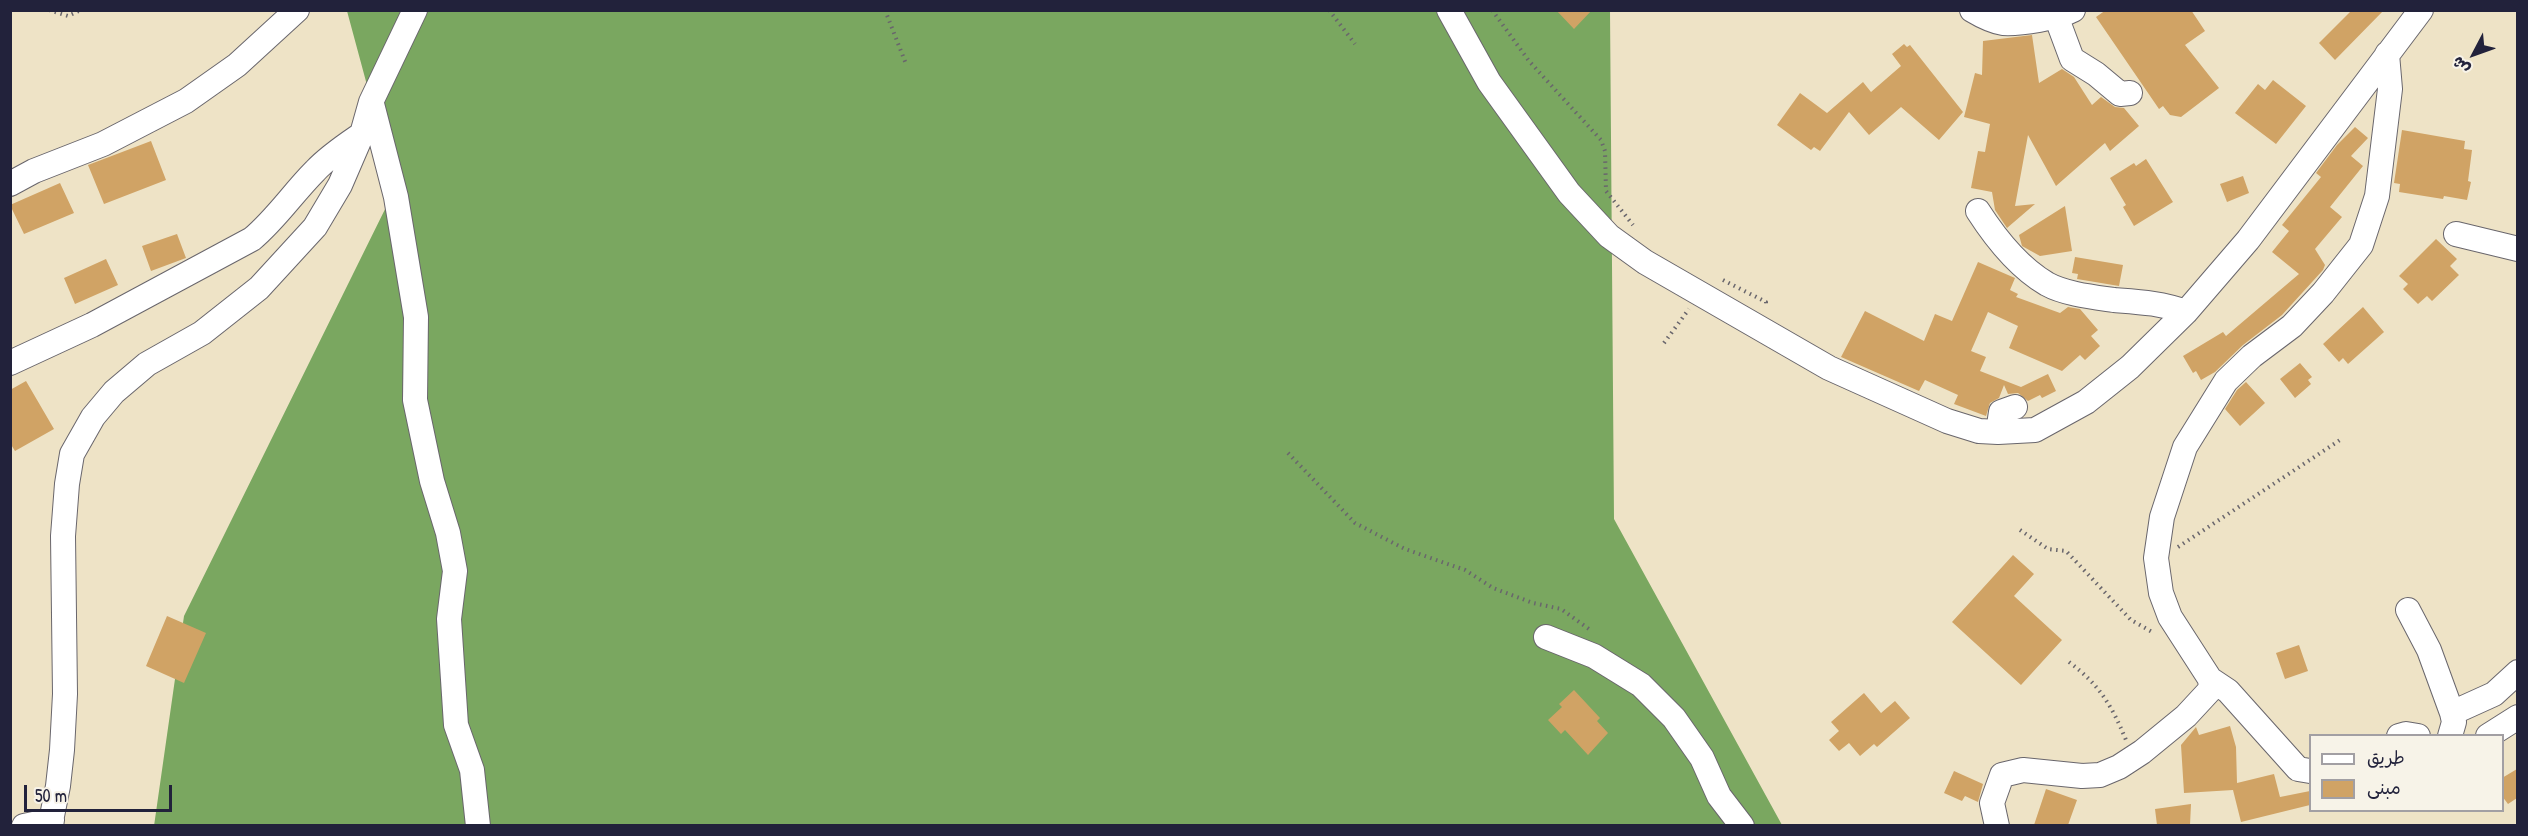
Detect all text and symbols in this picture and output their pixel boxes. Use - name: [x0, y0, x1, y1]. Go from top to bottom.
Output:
- north arrow: [2444, 24, 2504, 84]
- text: ش: [2446, 52, 2474, 80]
- legend: [2309, 734, 2504, 812]
- text: طريق: [2367, 745, 2405, 770]
- scale bar: [27, 773, 176, 811]
- text: مبنى: [2367, 775, 2401, 800]
- text: 50 m: [35, 783, 67, 808]

